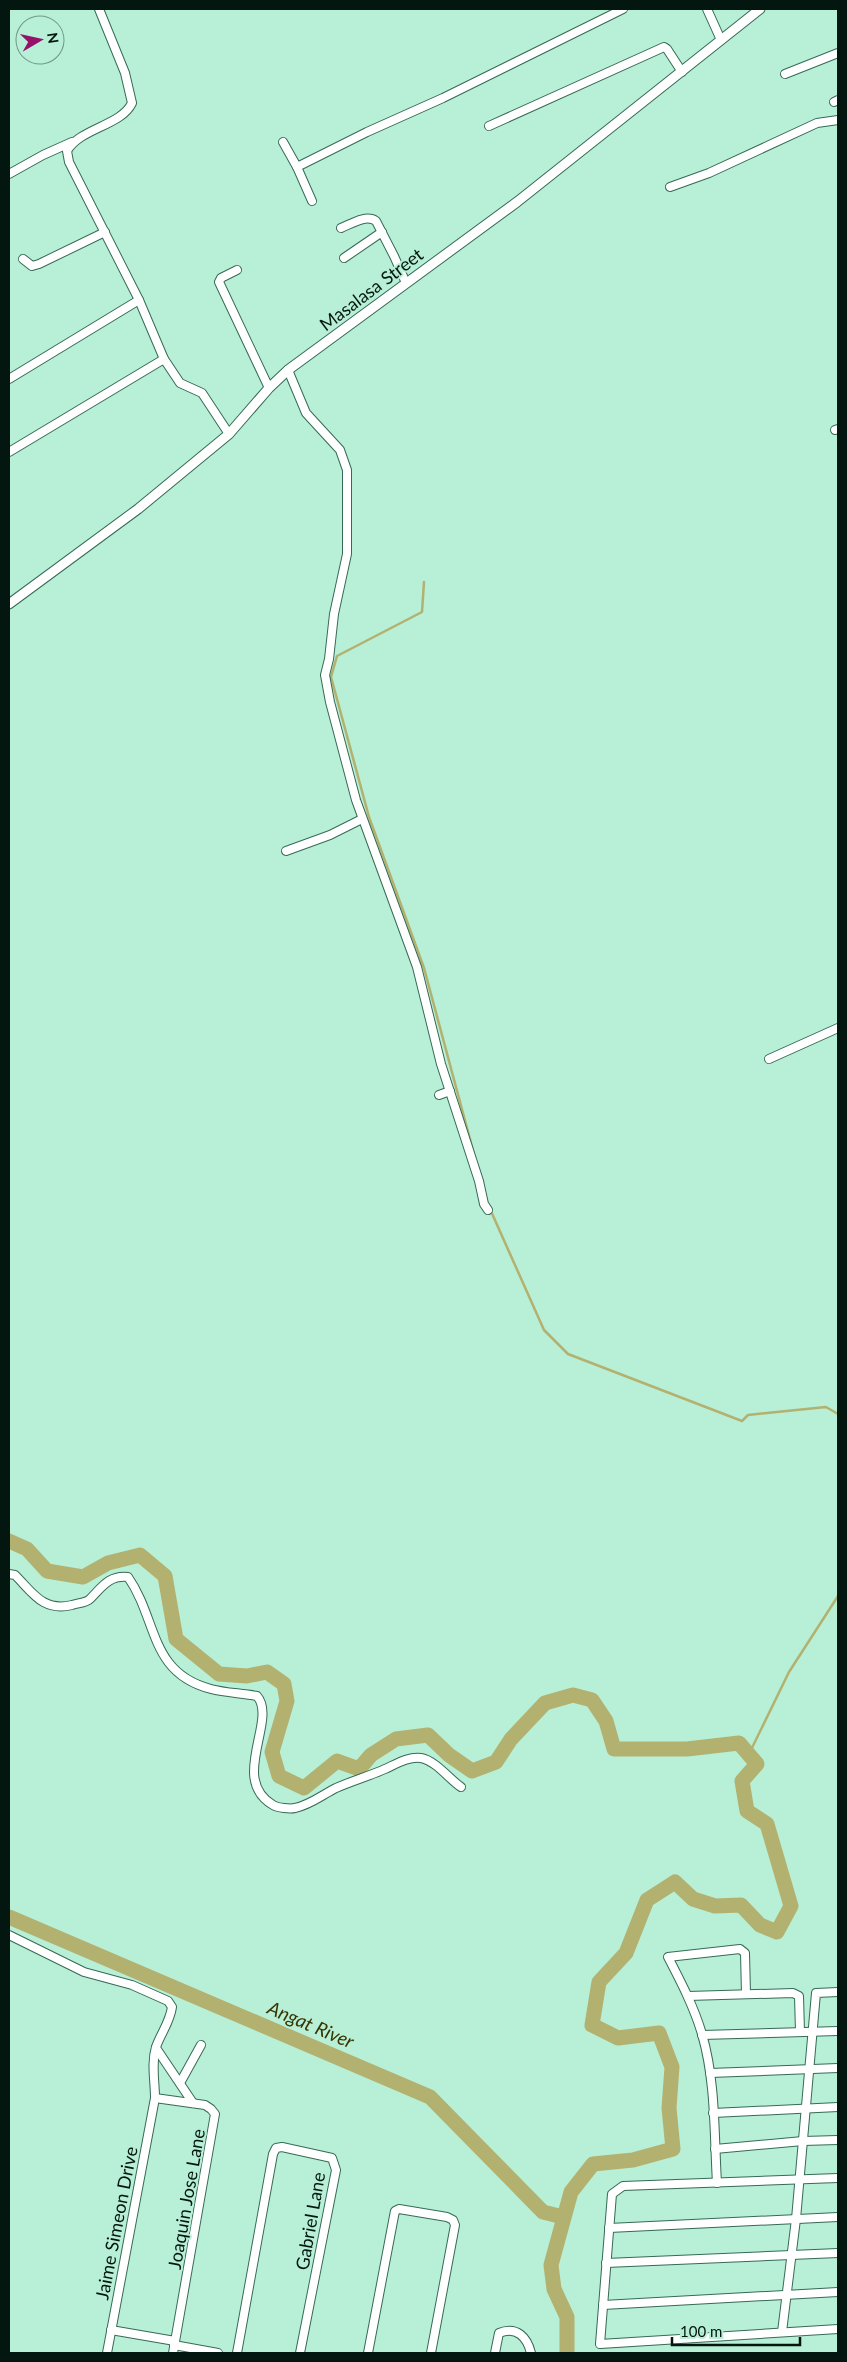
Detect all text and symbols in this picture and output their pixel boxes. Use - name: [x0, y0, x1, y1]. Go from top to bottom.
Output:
- north arrow: [15, 15, 65, 65]
- text: N: [44, 31, 63, 45]
- street label: Masalasa Street: [315, 243, 428, 335]
- water label: Angat River: [263, 1995, 358, 2053]
- street label: Joaquin Jose Lane: [163, 2127, 209, 2271]
- street label: Jaime Simeon Drive: [90, 2145, 142, 2301]
- street label: Gabriel Lane: [291, 2170, 329, 2272]
- scale bar: [672, 2314, 800, 2346]
- text: 100 m: [680, 2322, 722, 2340]

